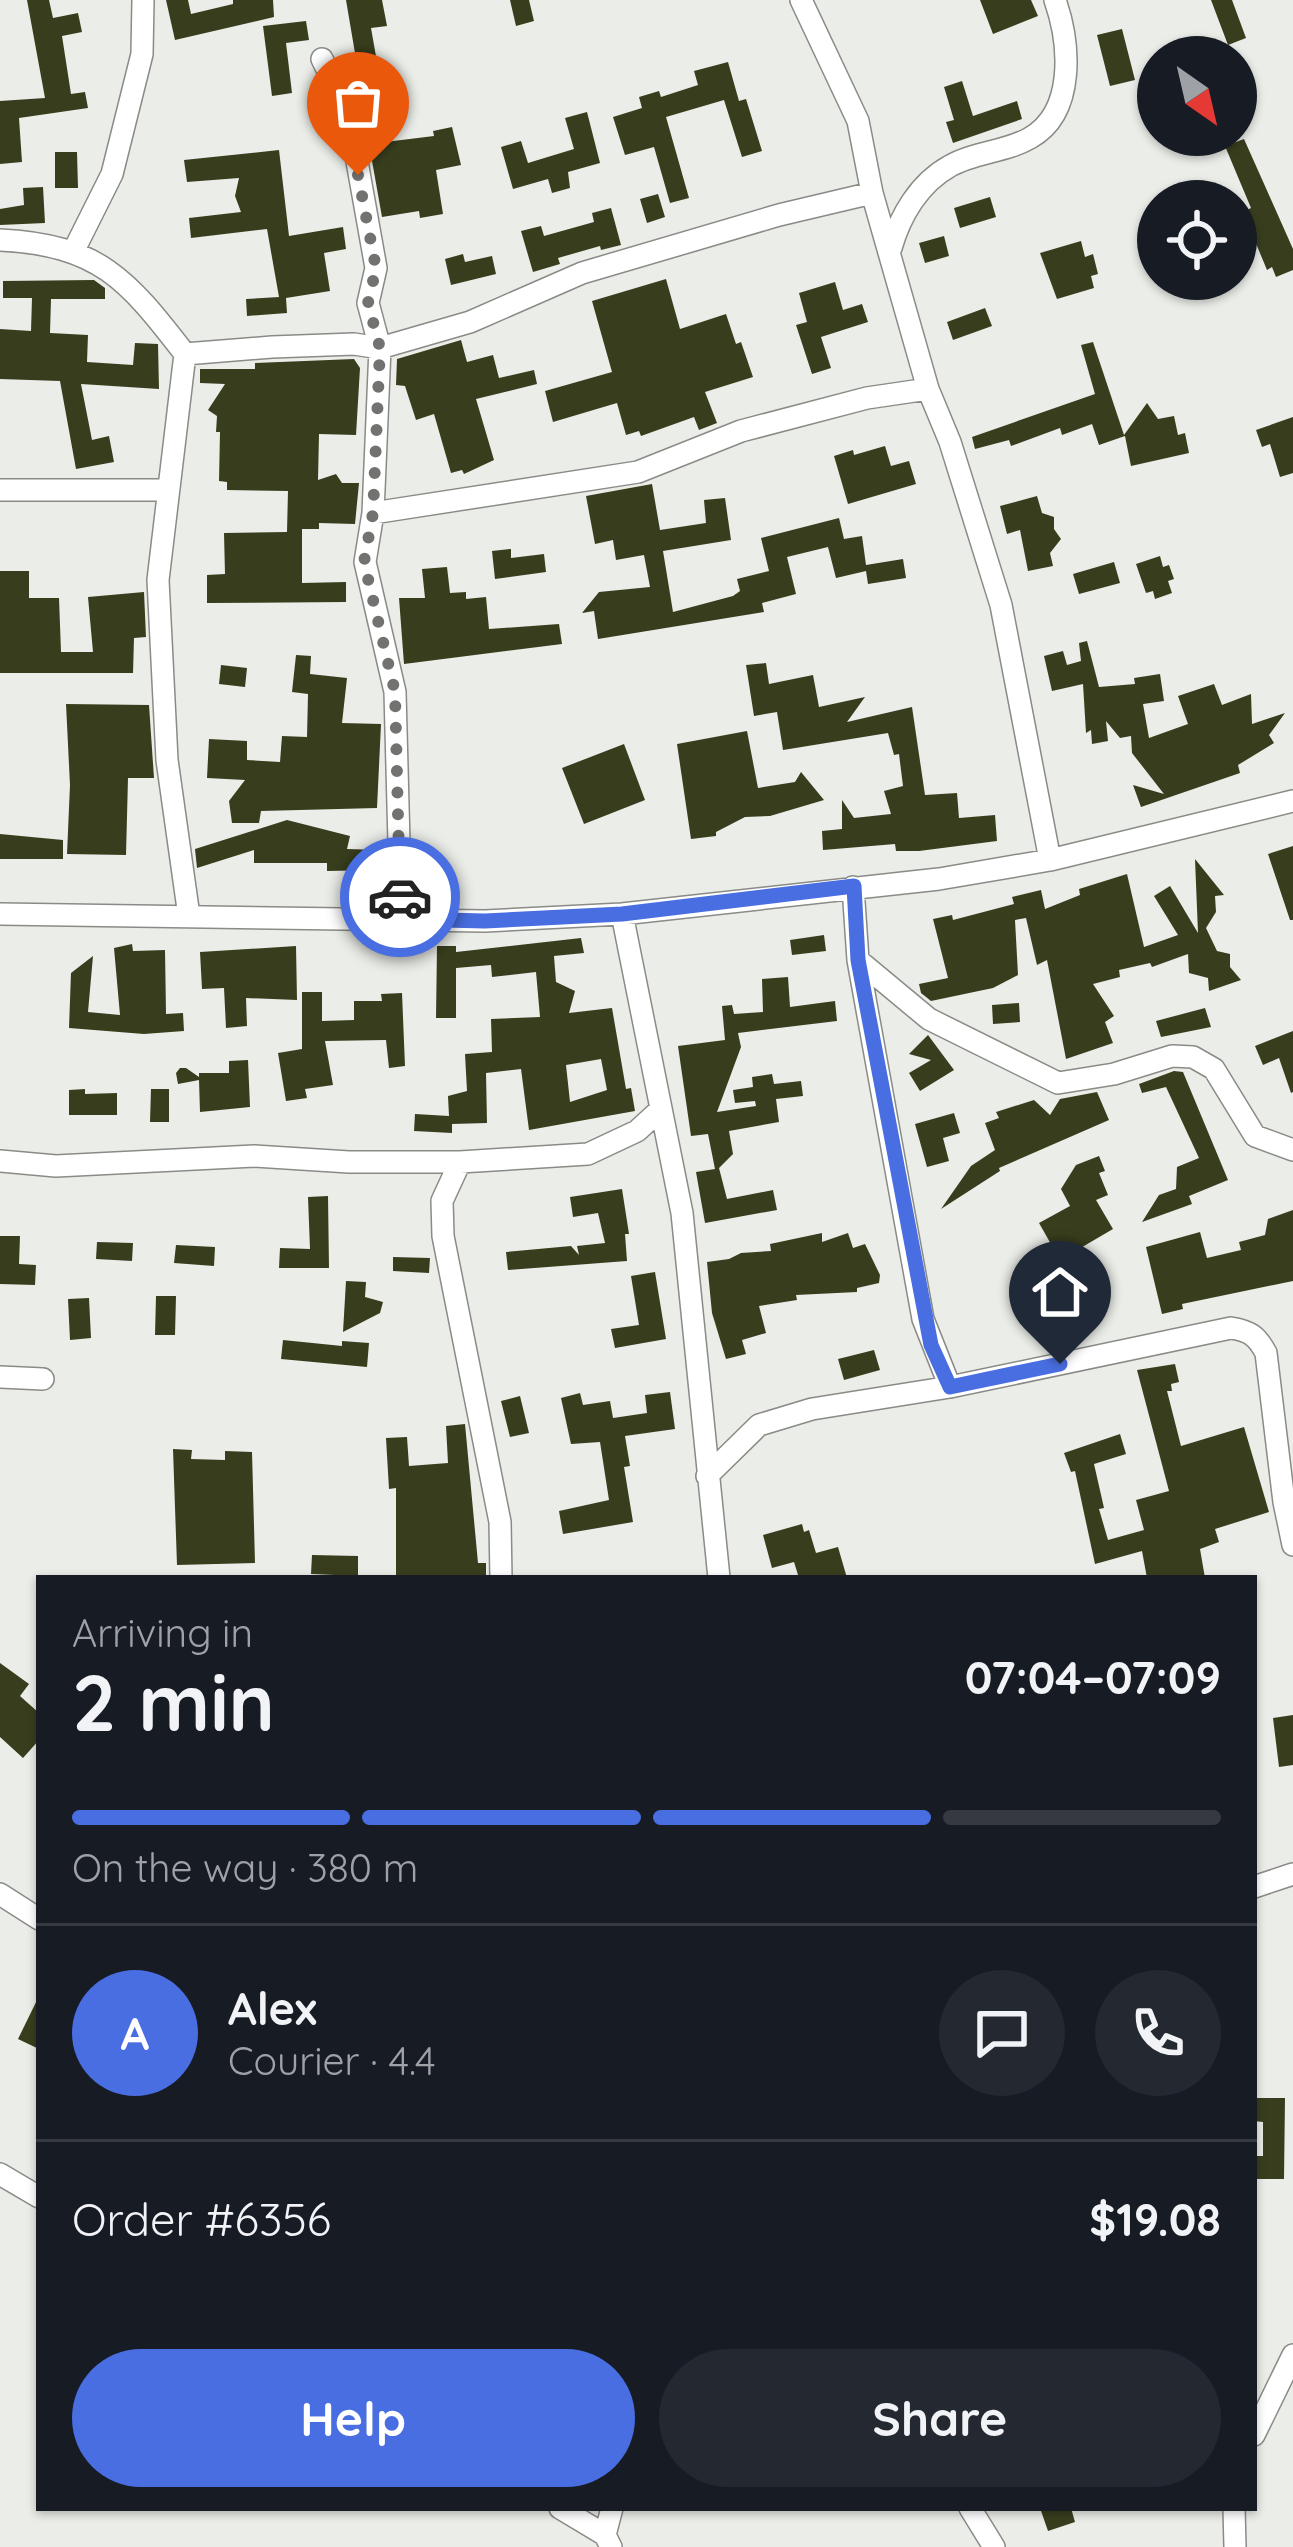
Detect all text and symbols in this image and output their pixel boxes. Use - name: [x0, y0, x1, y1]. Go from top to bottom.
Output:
- north arrow: [1137, 36, 1257, 156]
- map controls: [1137, 36, 1257, 300]
- pin: [307, 52, 409, 175]
- icon: bag: [325, 70, 391, 136]
- button: locate: [1137, 180, 1257, 300]
- courier: [340, 837, 460, 957]
- icon: car: [367, 864, 433, 930]
- pin: [1009, 1241, 1111, 1364]
- icon: home: [1027, 1259, 1093, 1325]
- text: Arriving in: [72, 1608, 253, 1657]
- text: 07:04–07:09: [965, 1649, 1221, 1705]
- text: 2 min: [72, 1653, 275, 1751]
- text: On the way · 380 m: [72, 1843, 418, 1892]
- button: chat: [939, 1970, 1065, 2096]
- button: phone: [1095, 1970, 1221, 2096]
- text: Alex: [228, 1980, 317, 2036]
- text: A: [121, 2005, 149, 2061]
- text: Courier · 4.4: [228, 2036, 436, 2085]
- text: Order #6356: [72, 2191, 331, 2247]
- text: $19.08: [1089, 2191, 1221, 2247]
- button: Help: [72, 2349, 635, 2487]
- button: Share: [659, 2349, 1221, 2487]

